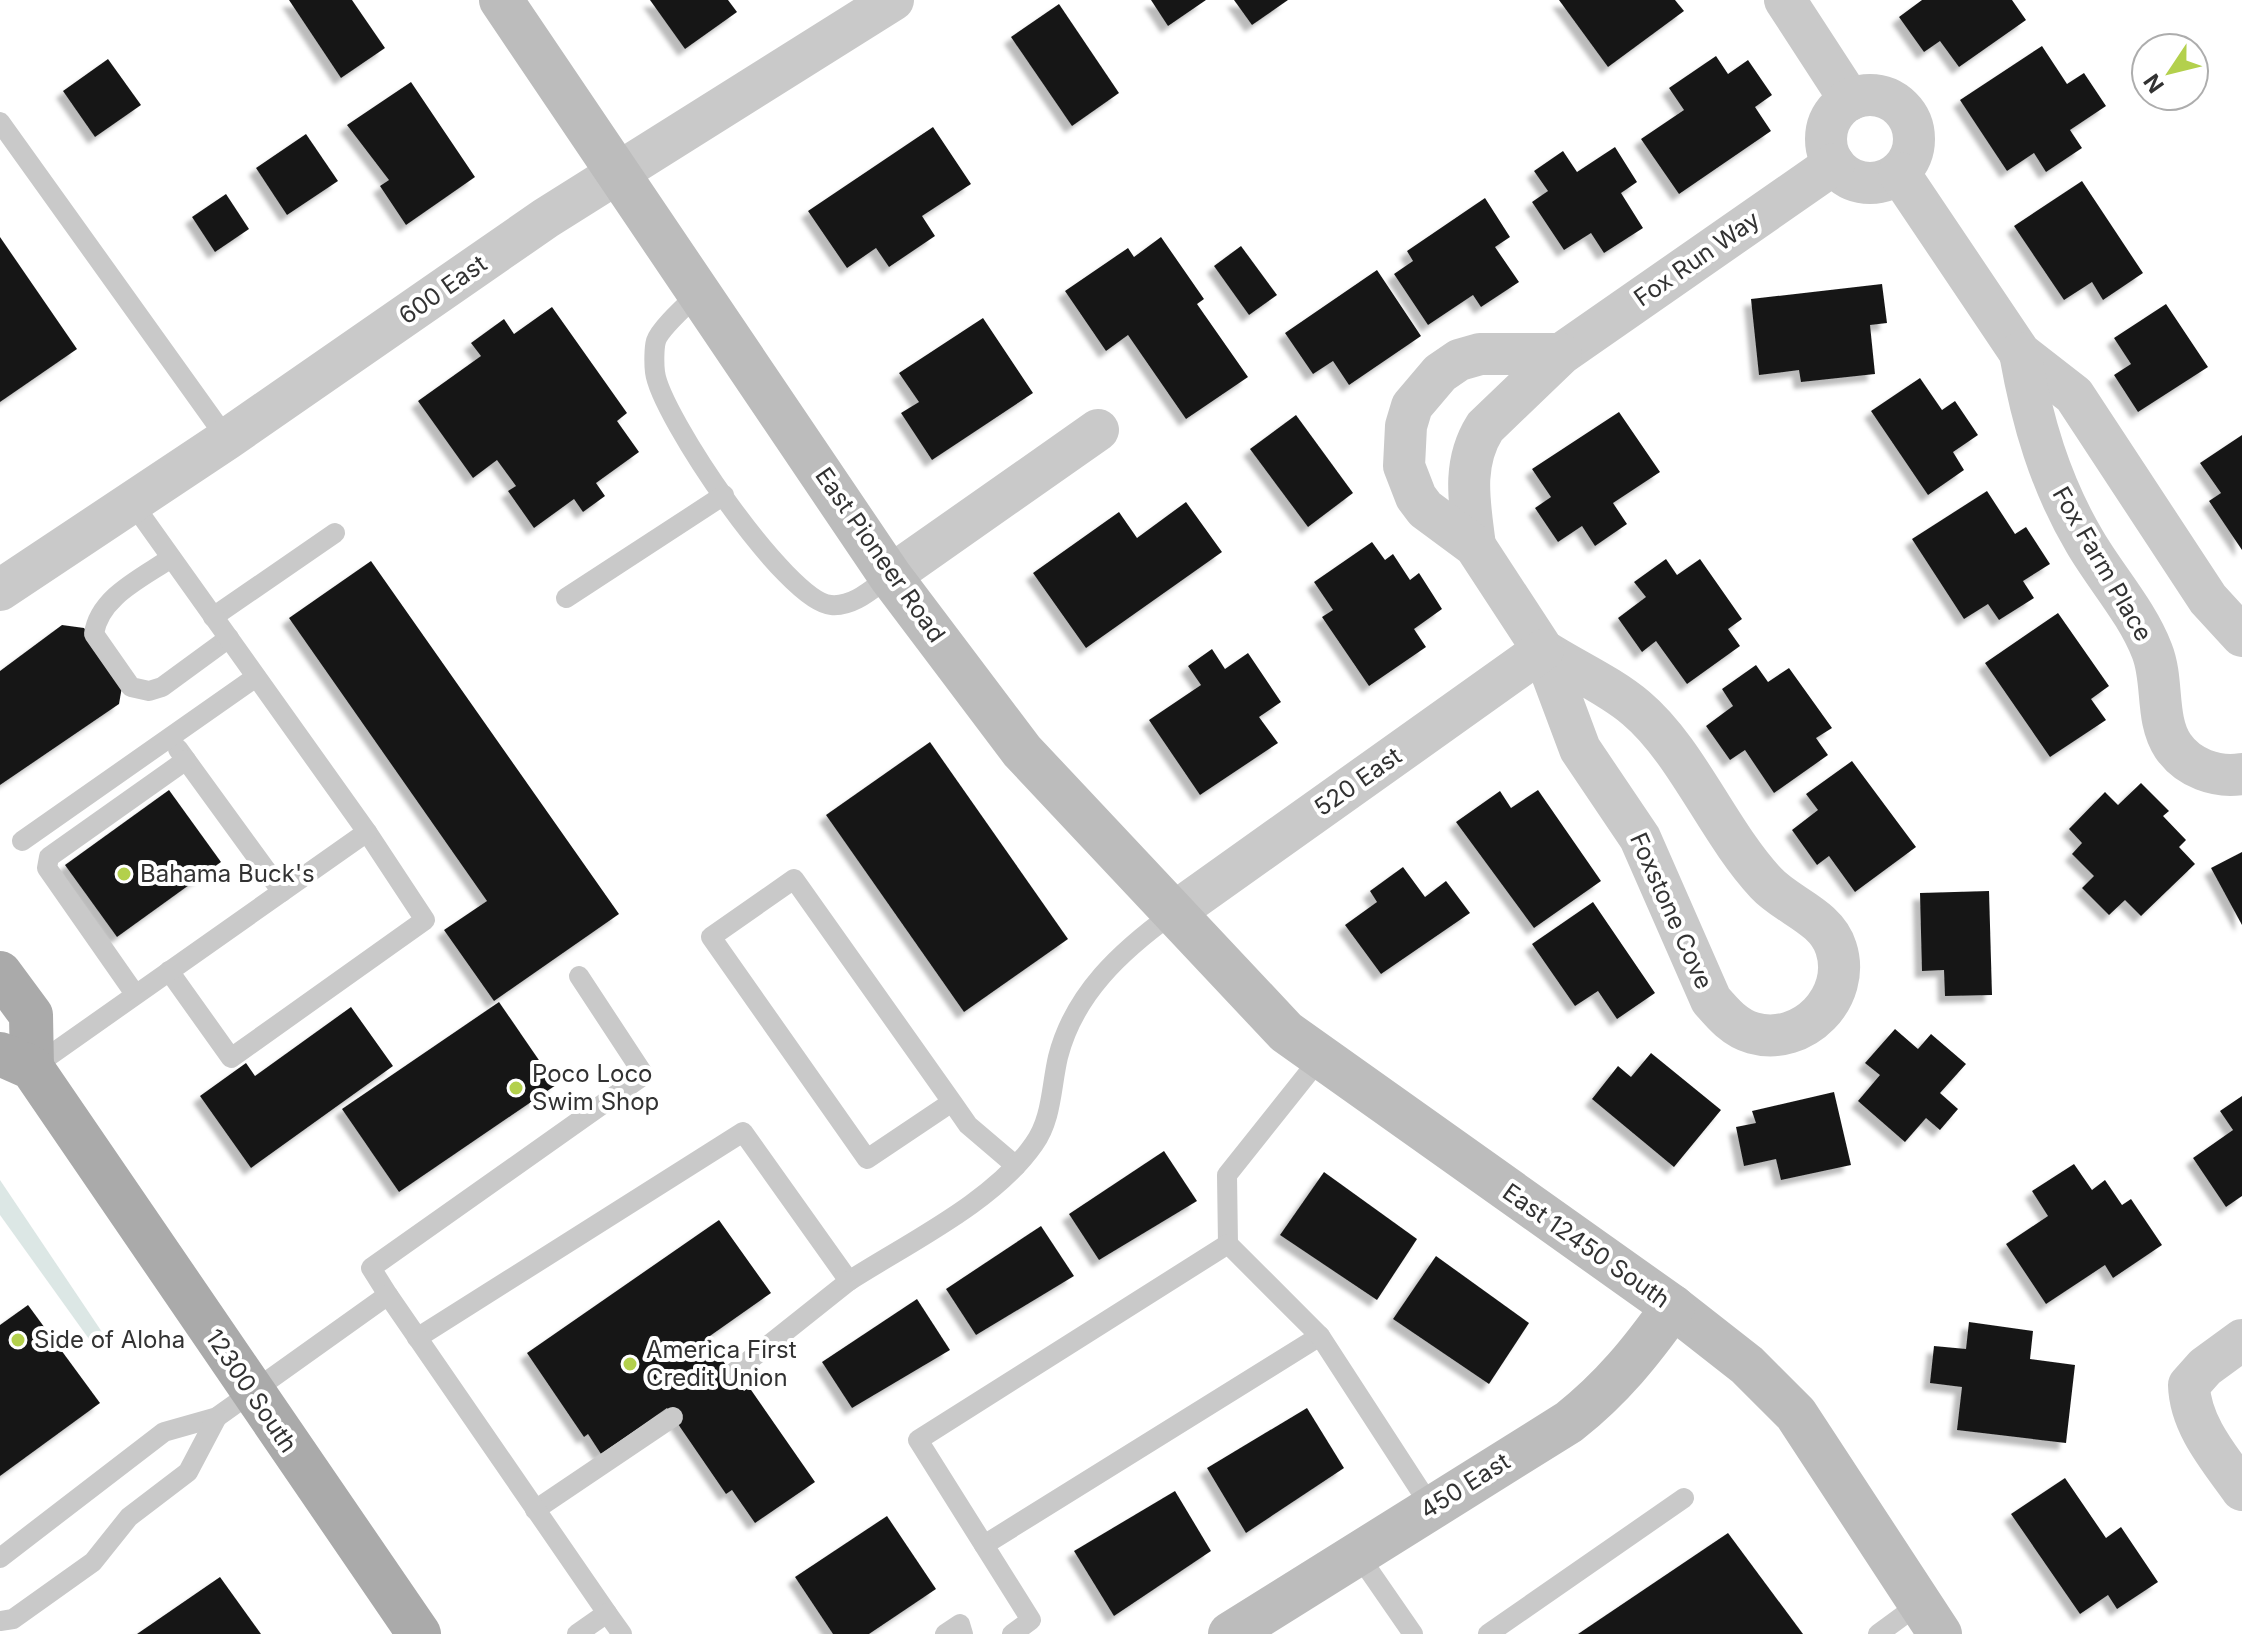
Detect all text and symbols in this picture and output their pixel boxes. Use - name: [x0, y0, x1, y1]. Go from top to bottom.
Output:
- north arrow: [2130, 32, 2210, 112]
- text: N: [2138, 69, 2169, 98]
- street label: Fox Run Way: [1628, 205, 1765, 312]
- street label: 600 East: [393, 249, 492, 330]
- street label: East Pioneer Road: [809, 462, 952, 648]
- street label: Fox Farm Place: [2047, 481, 2158, 646]
- street label: 520 East: [1309, 741, 1407, 822]
- street label: Foxstone Cove: [1624, 828, 1719, 994]
- place label: Bahama Buck's: [140, 859, 315, 888]
- marker: Bahama Buck's: [115, 865, 133, 883]
- place label: Poco Loco Swim Shop: [532, 1059, 659, 1116]
- marker: Poco Loco Swim Shop: [507, 1079, 525, 1097]
- street label: East 12450 South: [1497, 1177, 1675, 1314]
- street label: 12300 South: [200, 1324, 303, 1458]
- place label: Side of Aloha: [34, 1325, 185, 1354]
- marker: Side of Aloha: [9, 1331, 27, 1349]
- place label: America First Credit Union: [646, 1335, 797, 1392]
- marker: America First Credit Union: [621, 1355, 639, 1373]
- street label: 450 East: [1414, 1447, 1515, 1524]

